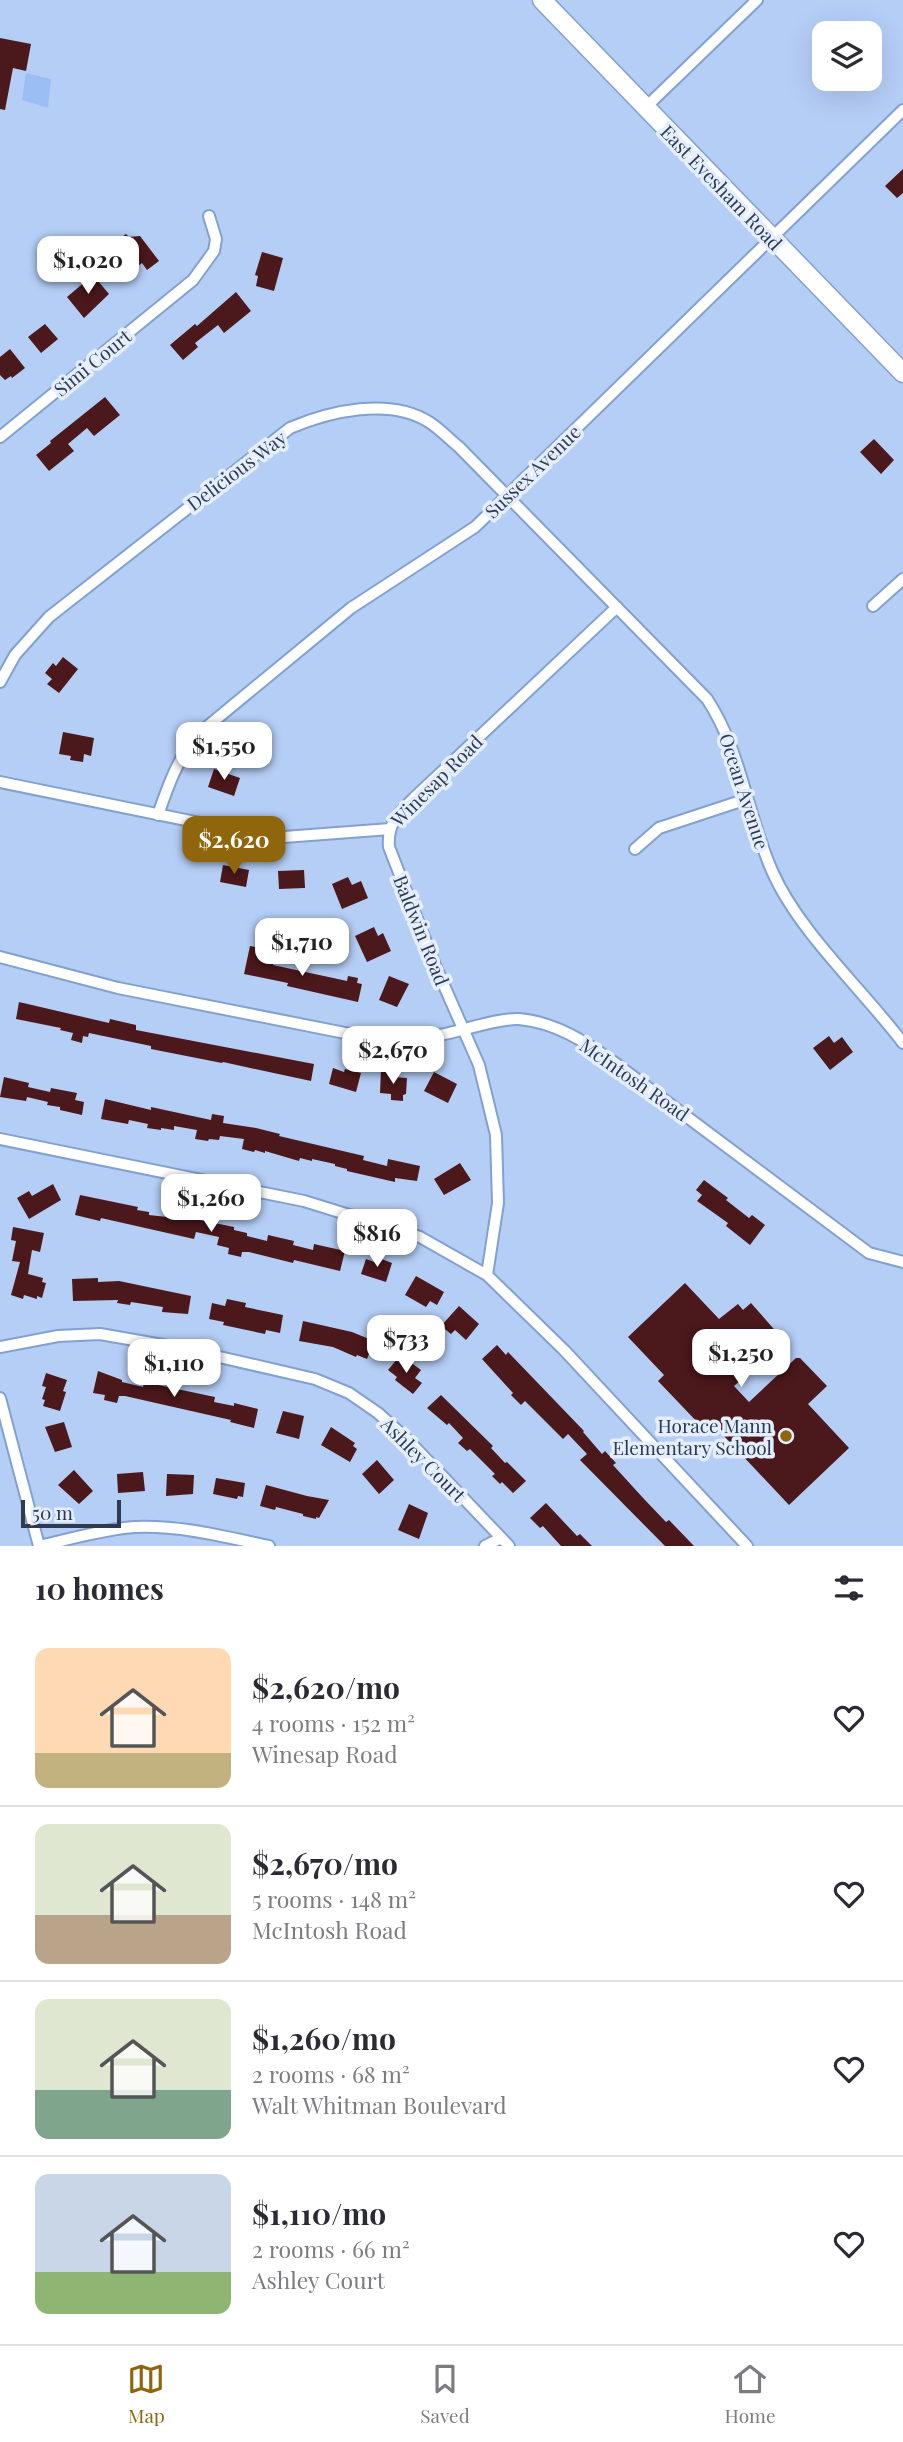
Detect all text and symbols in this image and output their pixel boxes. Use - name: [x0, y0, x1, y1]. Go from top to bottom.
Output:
- map controls: [812, 21, 882, 91]
- button: layers: [812, 21, 882, 91]
- street label: East Evesham Road: [655, 119, 789, 255]
- pin: $1,020: [31, 236, 145, 296]
- text: $1,020: [53, 243, 123, 274]
- street label: Simi Court: [48, 323, 136, 401]
- street label: Sussex Avenue: [478, 419, 586, 523]
- street label: Delicious Way: [181, 424, 291, 516]
- pin: $1,550: [167, 722, 281, 782]
- street label: Winesap Road: [384, 728, 488, 832]
- text: $1,550: [192, 729, 256, 760]
- street label: Ocean Avenue: [714, 730, 776, 852]
- pin: $2,620: [177, 816, 291, 876]
- text: $2,620: [198, 823, 270, 854]
- street label: Baldwin Road: [388, 871, 456, 989]
- pin: $1,710: [245, 918, 359, 978]
- text: $1,710: [271, 925, 333, 956]
- pin: $2,670: [336, 1026, 450, 1086]
- street label: McIntosh Road: [575, 1032, 695, 1126]
- text: $2,670: [358, 1033, 428, 1064]
- pin: $1,260: [154, 1174, 268, 1234]
- text: $1,260: [177, 1181, 245, 1212]
- pin: $816: [336, 1210, 418, 1269]
- text: $816: [353, 1216, 401, 1247]
- pin: $733: [365, 1316, 447, 1375]
- text: $733: [383, 1322, 429, 1353]
- pin: $1,250: [684, 1330, 798, 1389]
- text: $1,250: [708, 1336, 774, 1367]
- pin: $1,110: [117, 1340, 231, 1399]
- text: $1,110: [144, 1346, 204, 1377]
- street label: Ashley Court: [375, 1410, 472, 1507]
- place label: Horace Mann Elementary School: [613, 1412, 773, 1460]
- marker: Horace Mann Elementary School: [778, 1428, 794, 1444]
- scale bar: [21, 1497, 121, 1529]
- text: 50 m: [32, 1499, 73, 1525]
- text: 10 homes: [35, 1568, 164, 1608]
- icon: filters: [830, 1569, 868, 1607]
- text: $2,620/mo: [252, 1667, 400, 1707]
- icon: home: [91, 1676, 175, 1760]
- icon: heart: [830, 1699, 868, 1737]
- text: 4 rooms · 152 m²: [252, 1707, 415, 1738]
- text: Winesap Road: [252, 1738, 398, 1769]
- text: $2,670/mo: [252, 1843, 398, 1883]
- icon: home: [91, 1852, 175, 1936]
- icon: heart: [830, 1875, 868, 1913]
- text: 5 rooms · 148 m²: [252, 1883, 416, 1914]
- text: McIntosh Road: [252, 1914, 407, 1945]
- text: $1,260/mo: [252, 2018, 396, 2058]
- icon: home: [91, 2027, 175, 2111]
- icon: heart: [830, 2050, 868, 2088]
- text: 2 rooms · 68 m²: [252, 2058, 410, 2089]
- text: Walt Whitman Boulevard: [252, 2089, 507, 2120]
- text: $1,110/mo: [252, 2193, 386, 2233]
- icon: home: [91, 2202, 175, 2286]
- icon: heart: [830, 2225, 868, 2263]
- text: 2 rooms · 66 m²: [252, 2233, 410, 2264]
- text: Ashley Court: [252, 2264, 385, 2295]
- tab: Map: [127, 2360, 165, 2428]
- tab: Saved: [420, 2360, 470, 2428]
- tab: Home: [725, 2360, 776, 2428]

